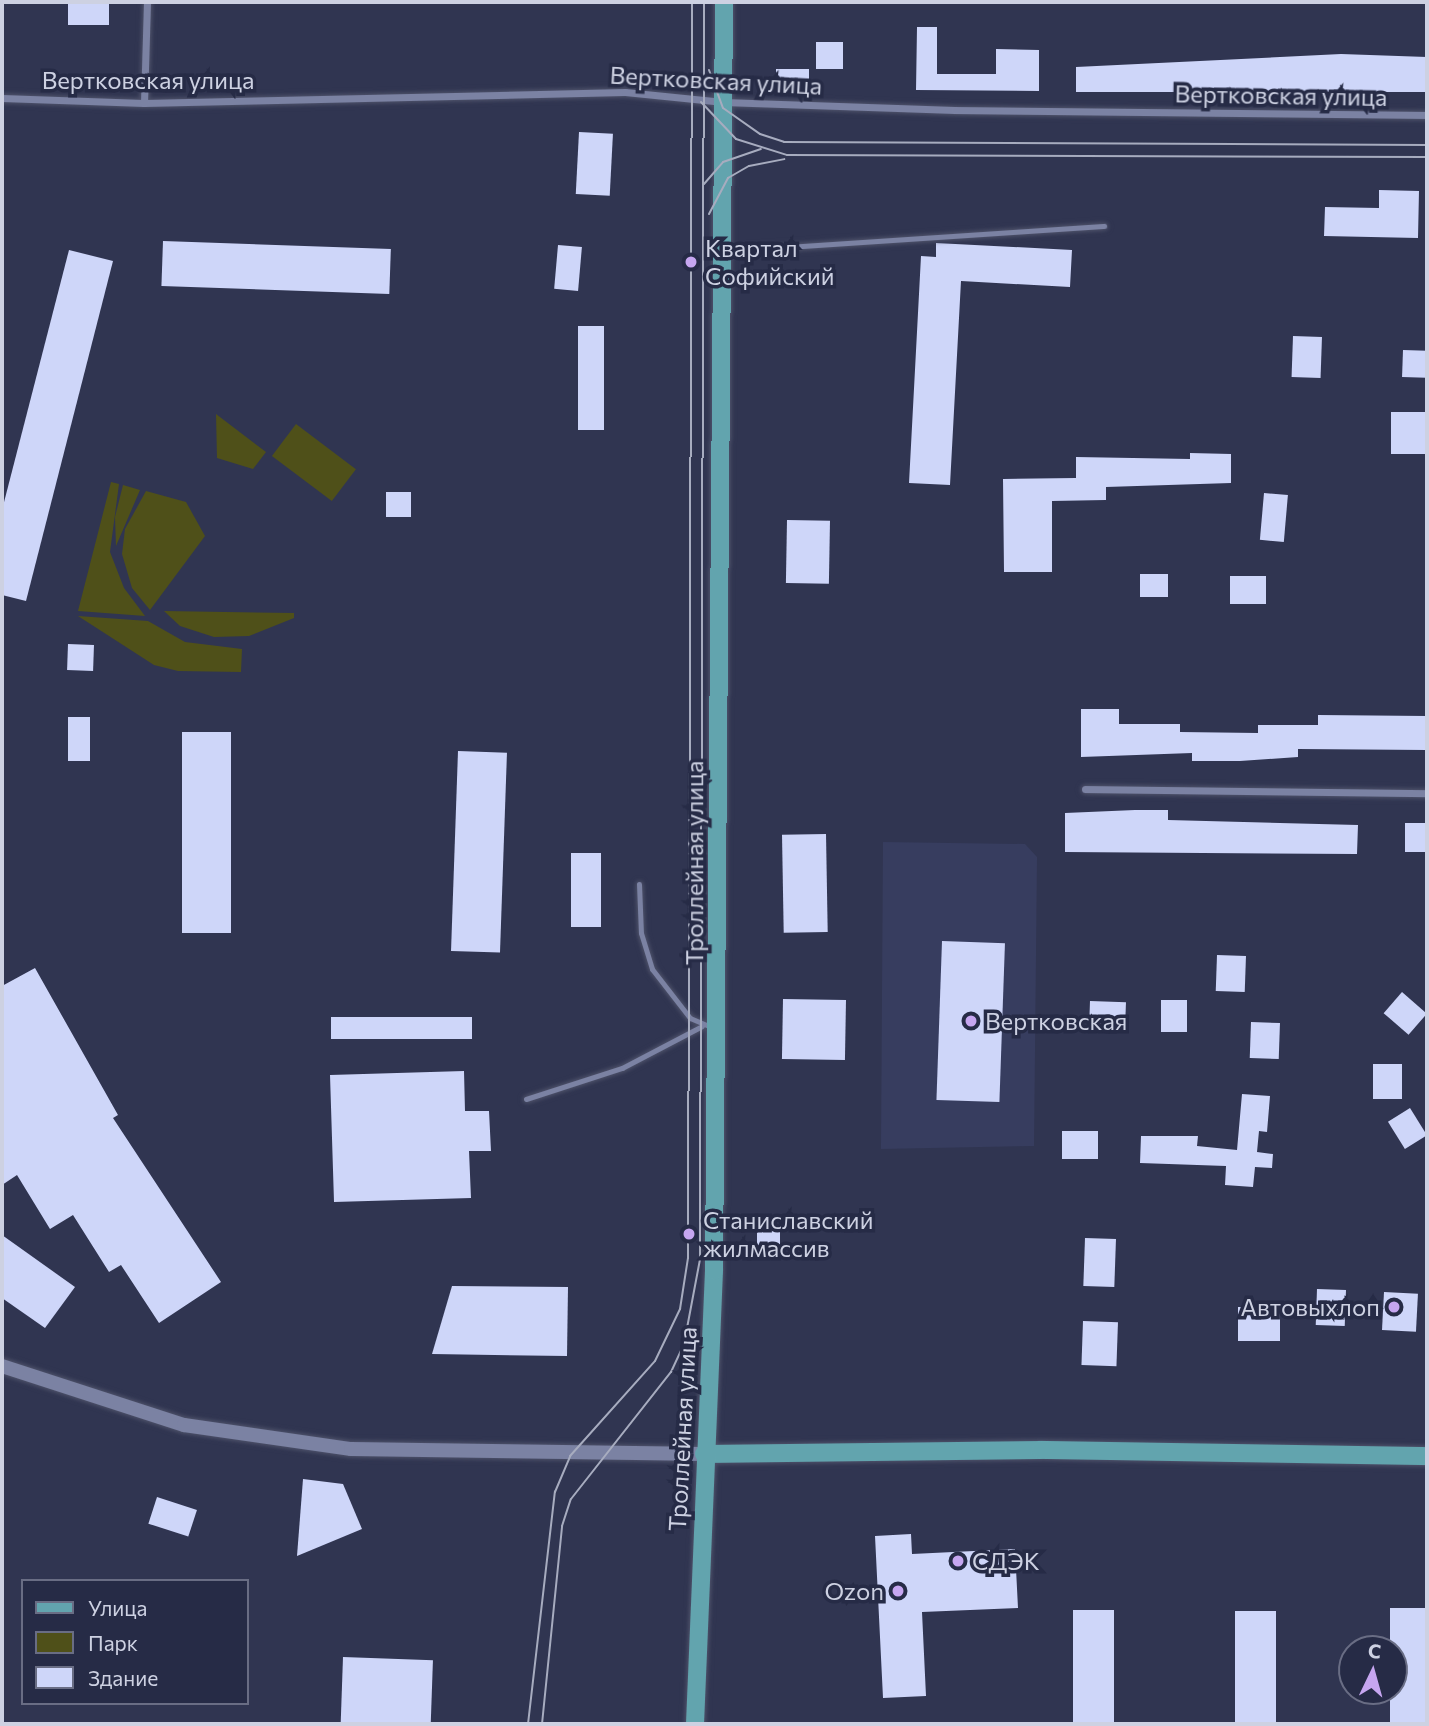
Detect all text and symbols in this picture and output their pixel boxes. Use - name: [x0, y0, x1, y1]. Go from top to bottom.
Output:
- street label: Вертковская улица: [609, 60, 823, 100]
- street label: Вертковская улица: [42, 66, 254, 94]
- street label: Вертковская улица: [1174, 79, 1388, 111]
- place label: Квартал Софийский: [705, 234, 834, 290]
- marker: Квартал Софийский: [683, 254, 699, 270]
- street label: Троллейная улица: [680, 761, 708, 965]
- place label: Вертковская: [985, 1007, 1127, 1035]
- marker: Вертковская: [963, 1013, 979, 1029]
- place label: Станиславский жилмассив: [703, 1206, 873, 1262]
- marker: Станиславский жилмассив: [681, 1226, 697, 1242]
- place label: Автовыхлоп: [1240, 1293, 1380, 1321]
- marker: Автовыхлоп: [1386, 1299, 1402, 1315]
- street label: Троллейная улица: [662, 1326, 702, 1532]
- place label: СДЭК: [972, 1547, 1040, 1575]
- marker: СДЭК: [950, 1553, 966, 1569]
- place label: Ozon: [824, 1577, 884, 1605]
- legend: [21, 1579, 248, 1705]
- marker: Ozon: [890, 1583, 906, 1599]
- text: Улица: [88, 1595, 147, 1620]
- text: Парк: [88, 1630, 138, 1655]
- north arrow: [1338, 1635, 1408, 1705]
- text: С: [1367, 1639, 1382, 1663]
- text: Здание: [88, 1665, 158, 1690]

